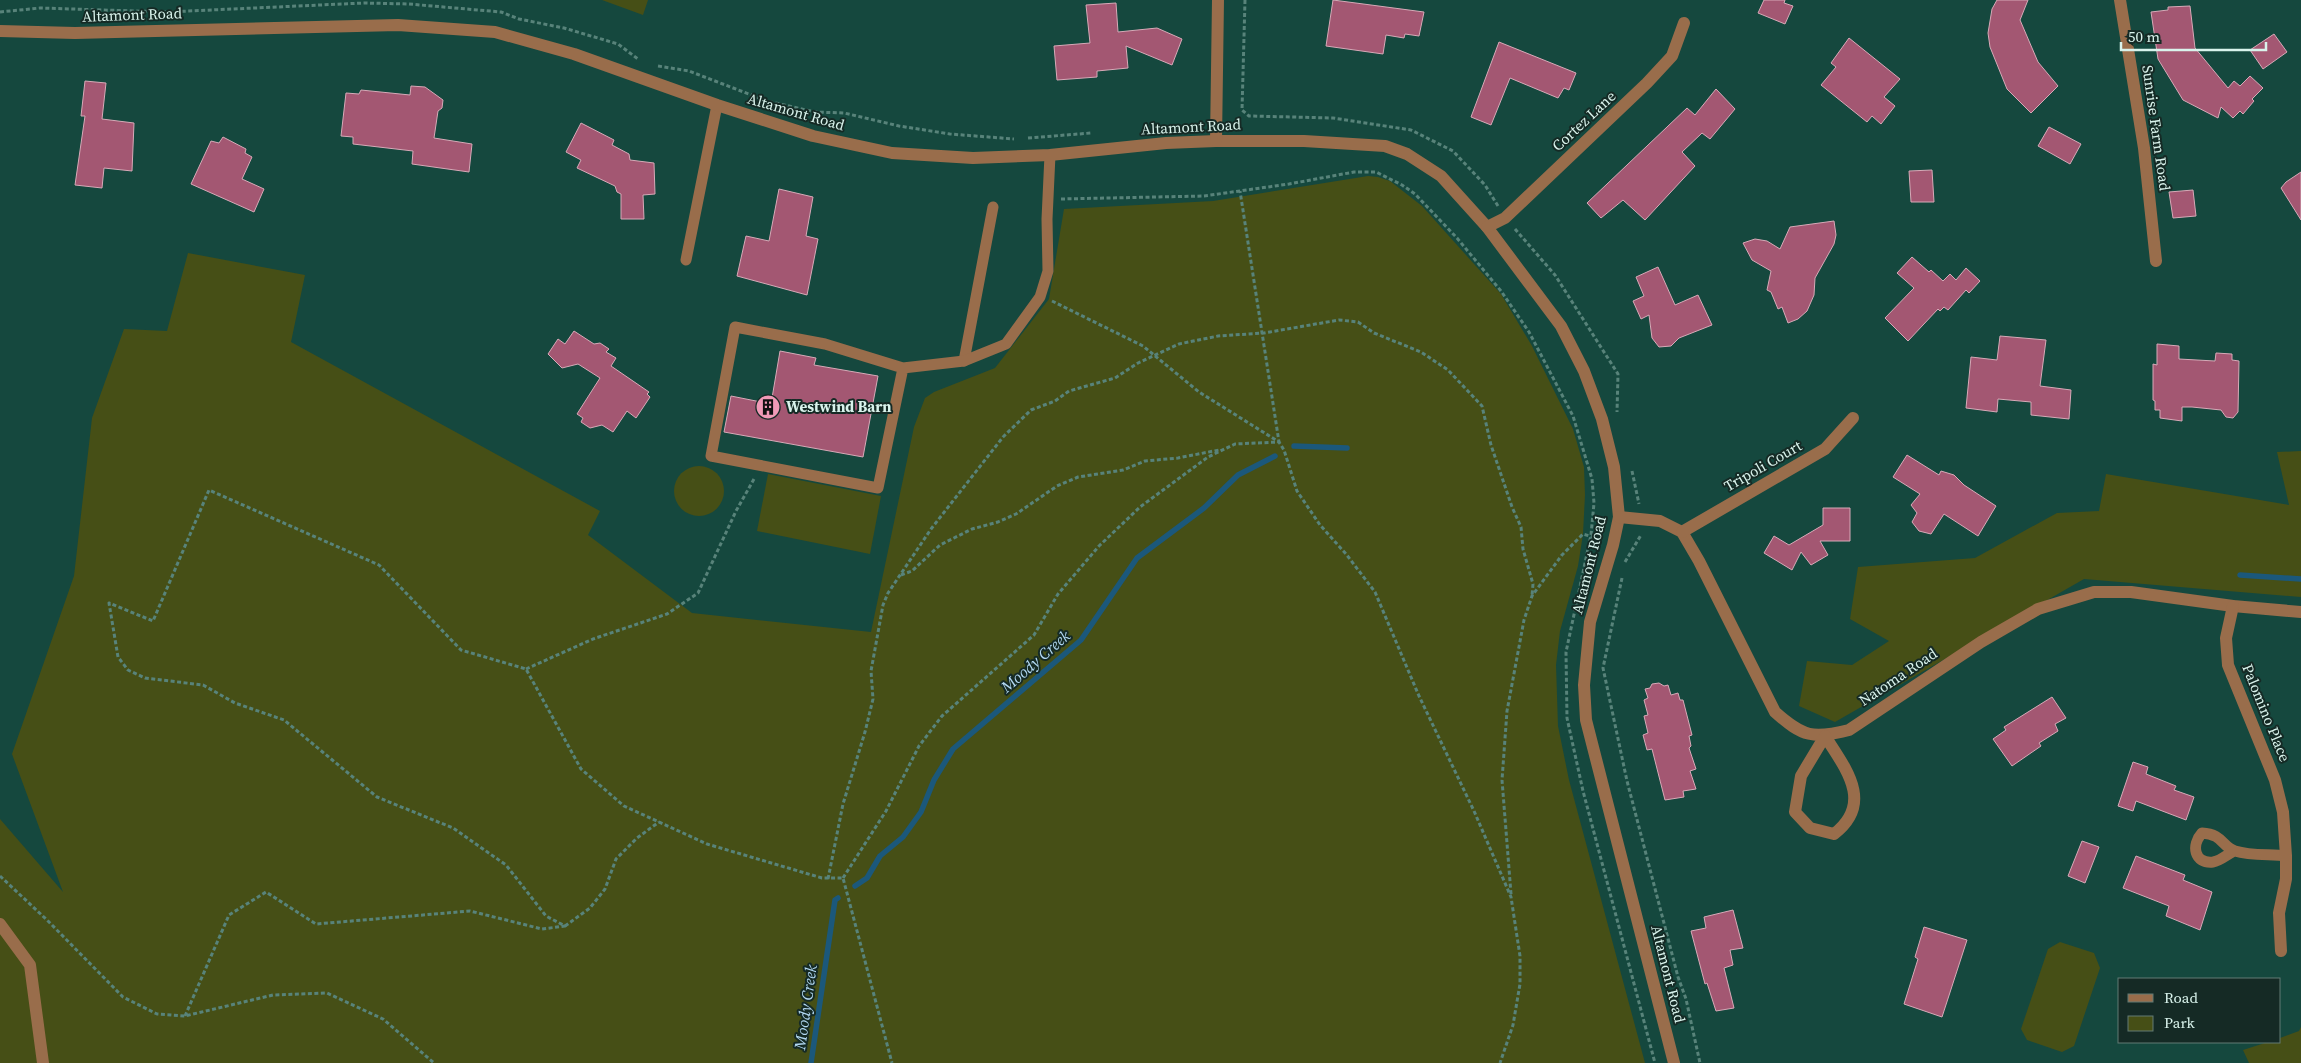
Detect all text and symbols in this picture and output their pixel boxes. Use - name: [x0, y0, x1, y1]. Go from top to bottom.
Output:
- street label: Altamont Road: [82, 2, 183, 27]
- scale bar: [2121, 20, 2266, 52]
- text: 50 m: [2128, 26, 2160, 47]
- street label: Sunrise Farm Road: [2137, 64, 2176, 193]
- street label: Cortez Lane: [1547, 85, 1620, 156]
- street label: Altamont Road: [745, 88, 848, 136]
- street label: Altamont Road: [1140, 113, 1242, 140]
- building icon: Westwind Barn: [755, 394, 781, 420]
- place label: Westwind Barn: [786, 396, 891, 417]
- street label: Tripoli Court: [1720, 435, 1805, 496]
- street label: Altamont Road: [1566, 513, 1611, 616]
- water label: Moody Creek: [995, 624, 1075, 698]
- street label: Natoma Road: [1854, 642, 1941, 711]
- street label: Palomino Place: [2237, 661, 2296, 765]
- street label: Altamont Road: [1646, 923, 1691, 1025]
- water label: Moody Creek: [788, 963, 822, 1052]
- legend: [2118, 978, 2281, 1043]
- text: Road: [2164, 987, 2198, 1008]
- text: Park: [2164, 1012, 2196, 1033]

